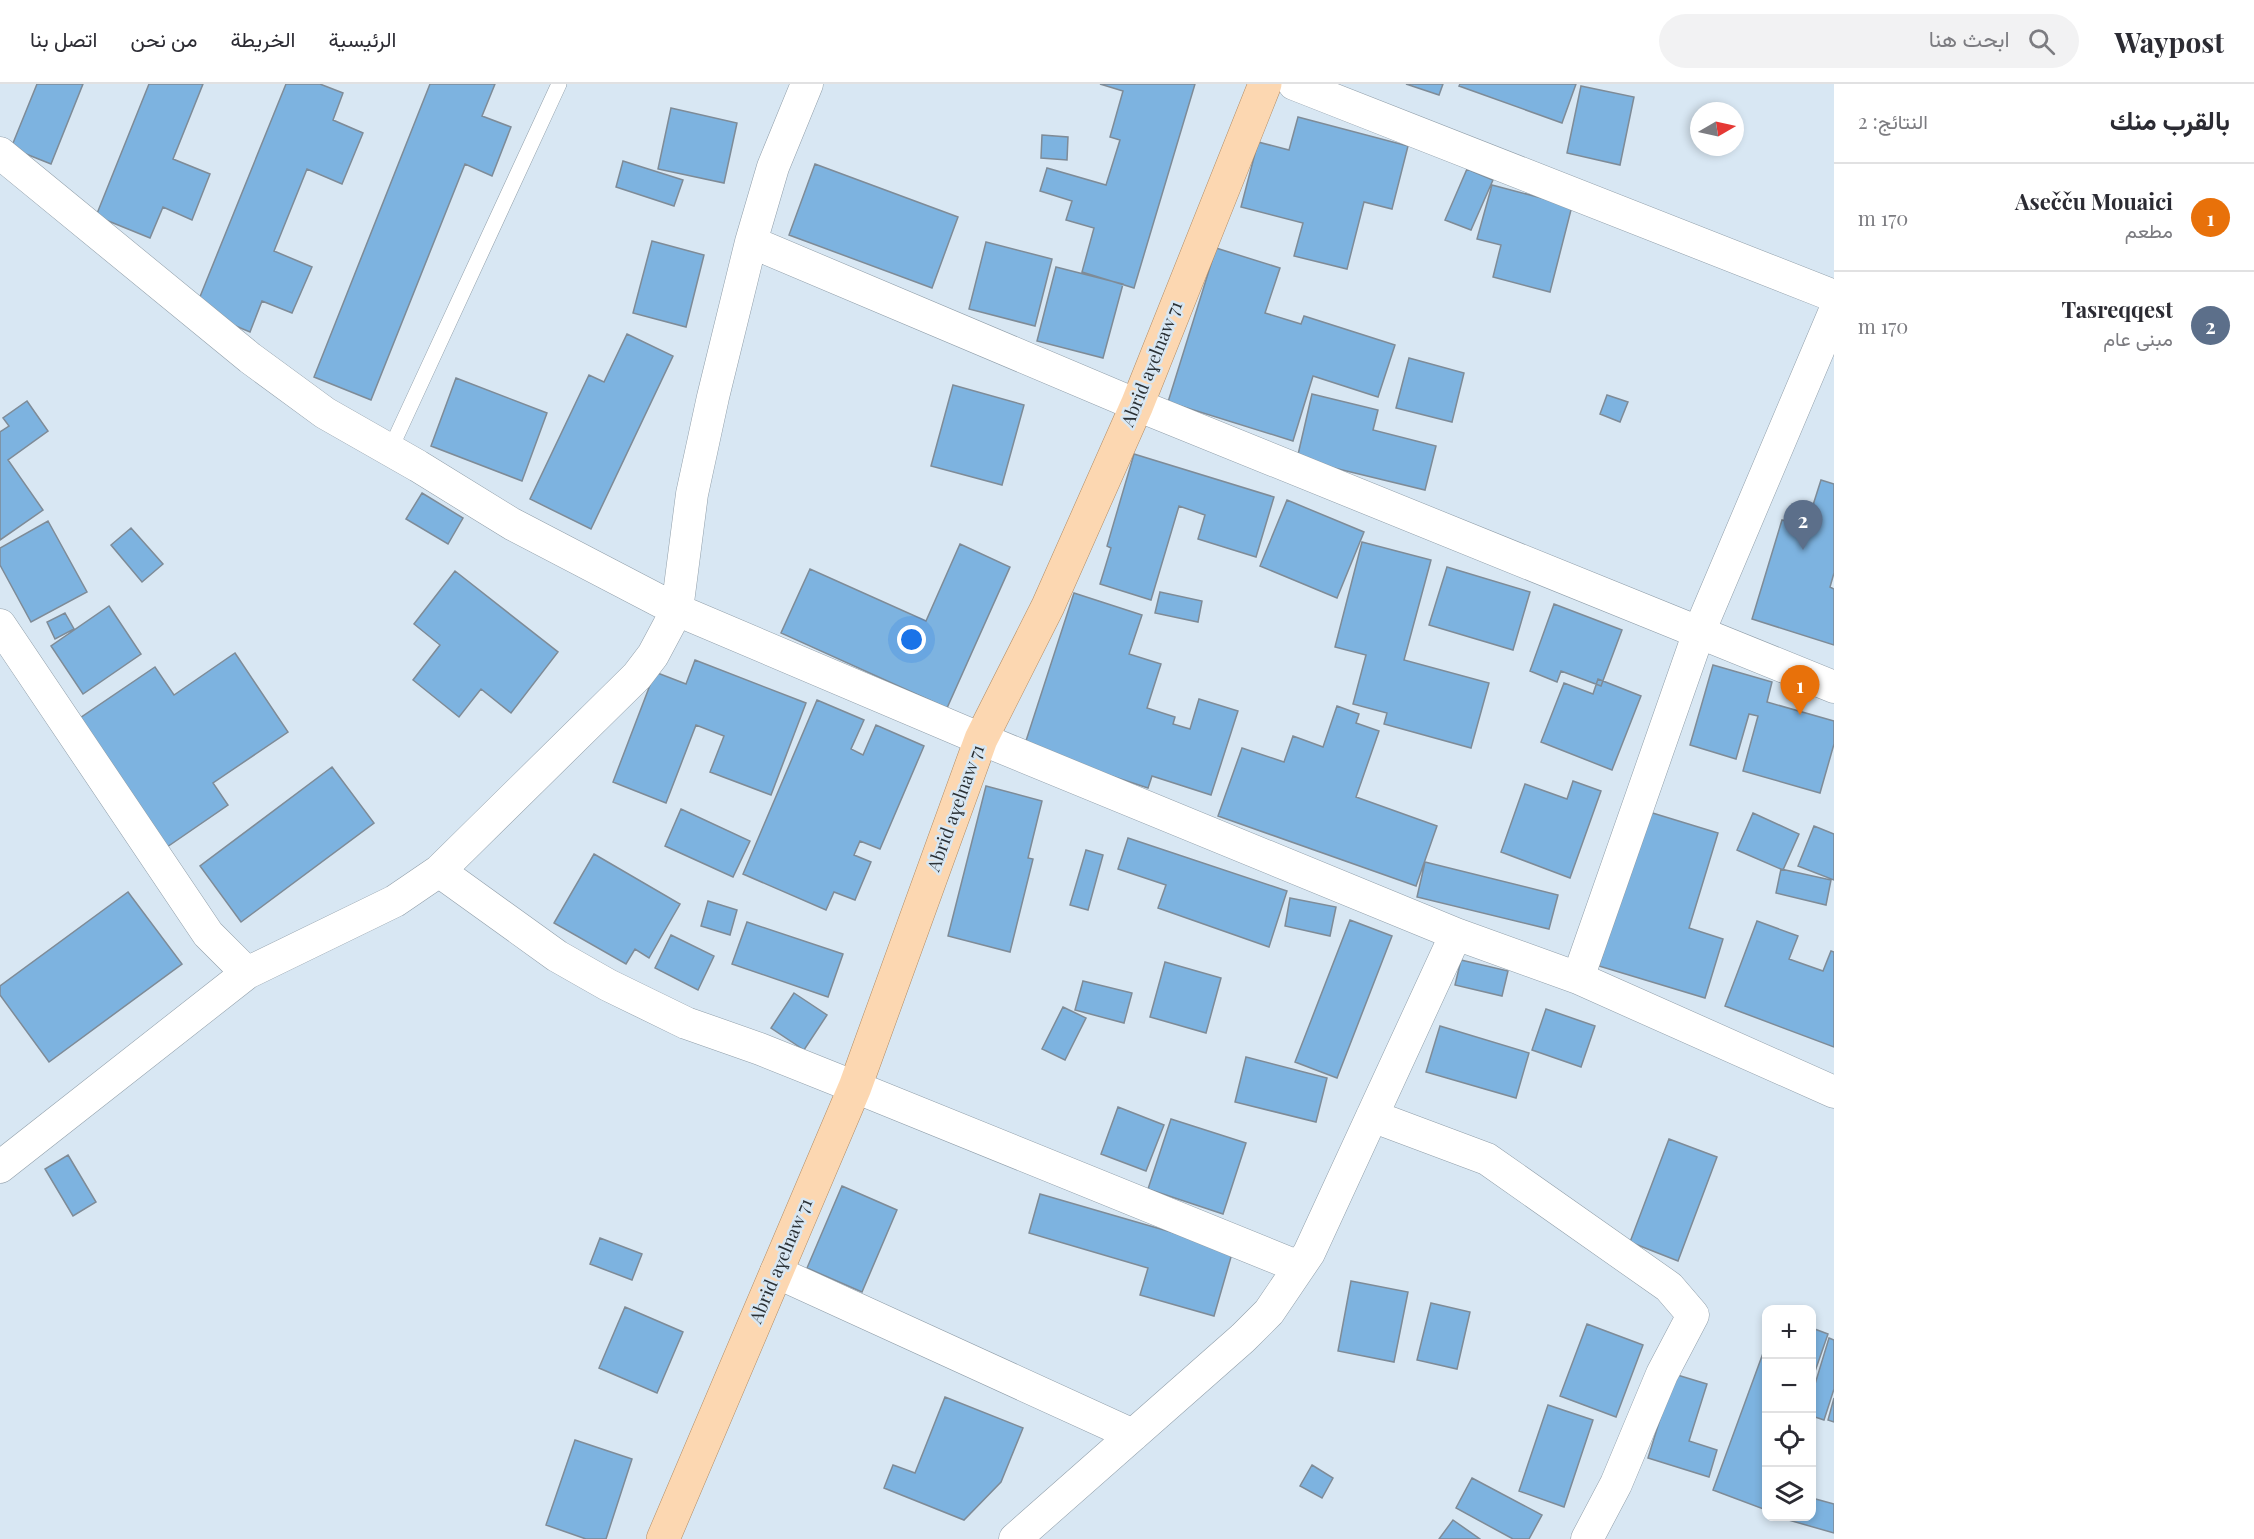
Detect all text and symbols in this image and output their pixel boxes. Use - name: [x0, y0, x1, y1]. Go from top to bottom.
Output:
- search box: [1659, 14, 2079, 68]
- text: ابحث هنا: [1929, 23, 2010, 53]
- text: Waypost: [2115, 23, 2224, 60]
- text: اتصل بنا: [30, 24, 97, 52]
- text: من نحن: [130, 24, 197, 52]
- text: الخريطة: [230, 24, 295, 52]
- text: الرئيسية: [328, 24, 396, 52]
- icon: search: [2025, 25, 2058, 58]
- north arrow: [1690, 102, 1744, 156]
- text: بالقرب منك: [2110, 102, 2230, 137]
- text: النتائج: 2: [1858, 107, 1928, 134]
- text: Asečču Mouaici: [2015, 186, 2173, 216]
- text: 170 m: [1858, 204, 1908, 231]
- text: 1: [2207, 204, 2214, 231]
- text: مطعم: [2125, 216, 2173, 243]
- text: Tasreqqest: [2062, 294, 2173, 324]
- street label: Abrid aɣelnaw 71: [1115, 297, 1187, 431]
- text: 170 m: [1858, 312, 1908, 339]
- text: 2: [2205, 312, 2216, 339]
- text: مبنى عام: [2103, 324, 2173, 351]
- pin: 2: [1784, 500, 1822, 550]
- your location: [897, 625, 926, 654]
- pin: 1: [1780, 666, 1820, 715]
- street label: Abrid aɣelnaw 71: [921, 741, 989, 875]
- street label: Abrid aɣelnaw 71: [743, 1194, 817, 1328]
- map controls: [1762, 1305, 1816, 1521]
- button: +: [1762, 1305, 1816, 1359]
- button: −: [1762, 1359, 1816, 1413]
- button: locate: [1762, 1413, 1816, 1467]
- button: layers: [1762, 1467, 1816, 1521]

